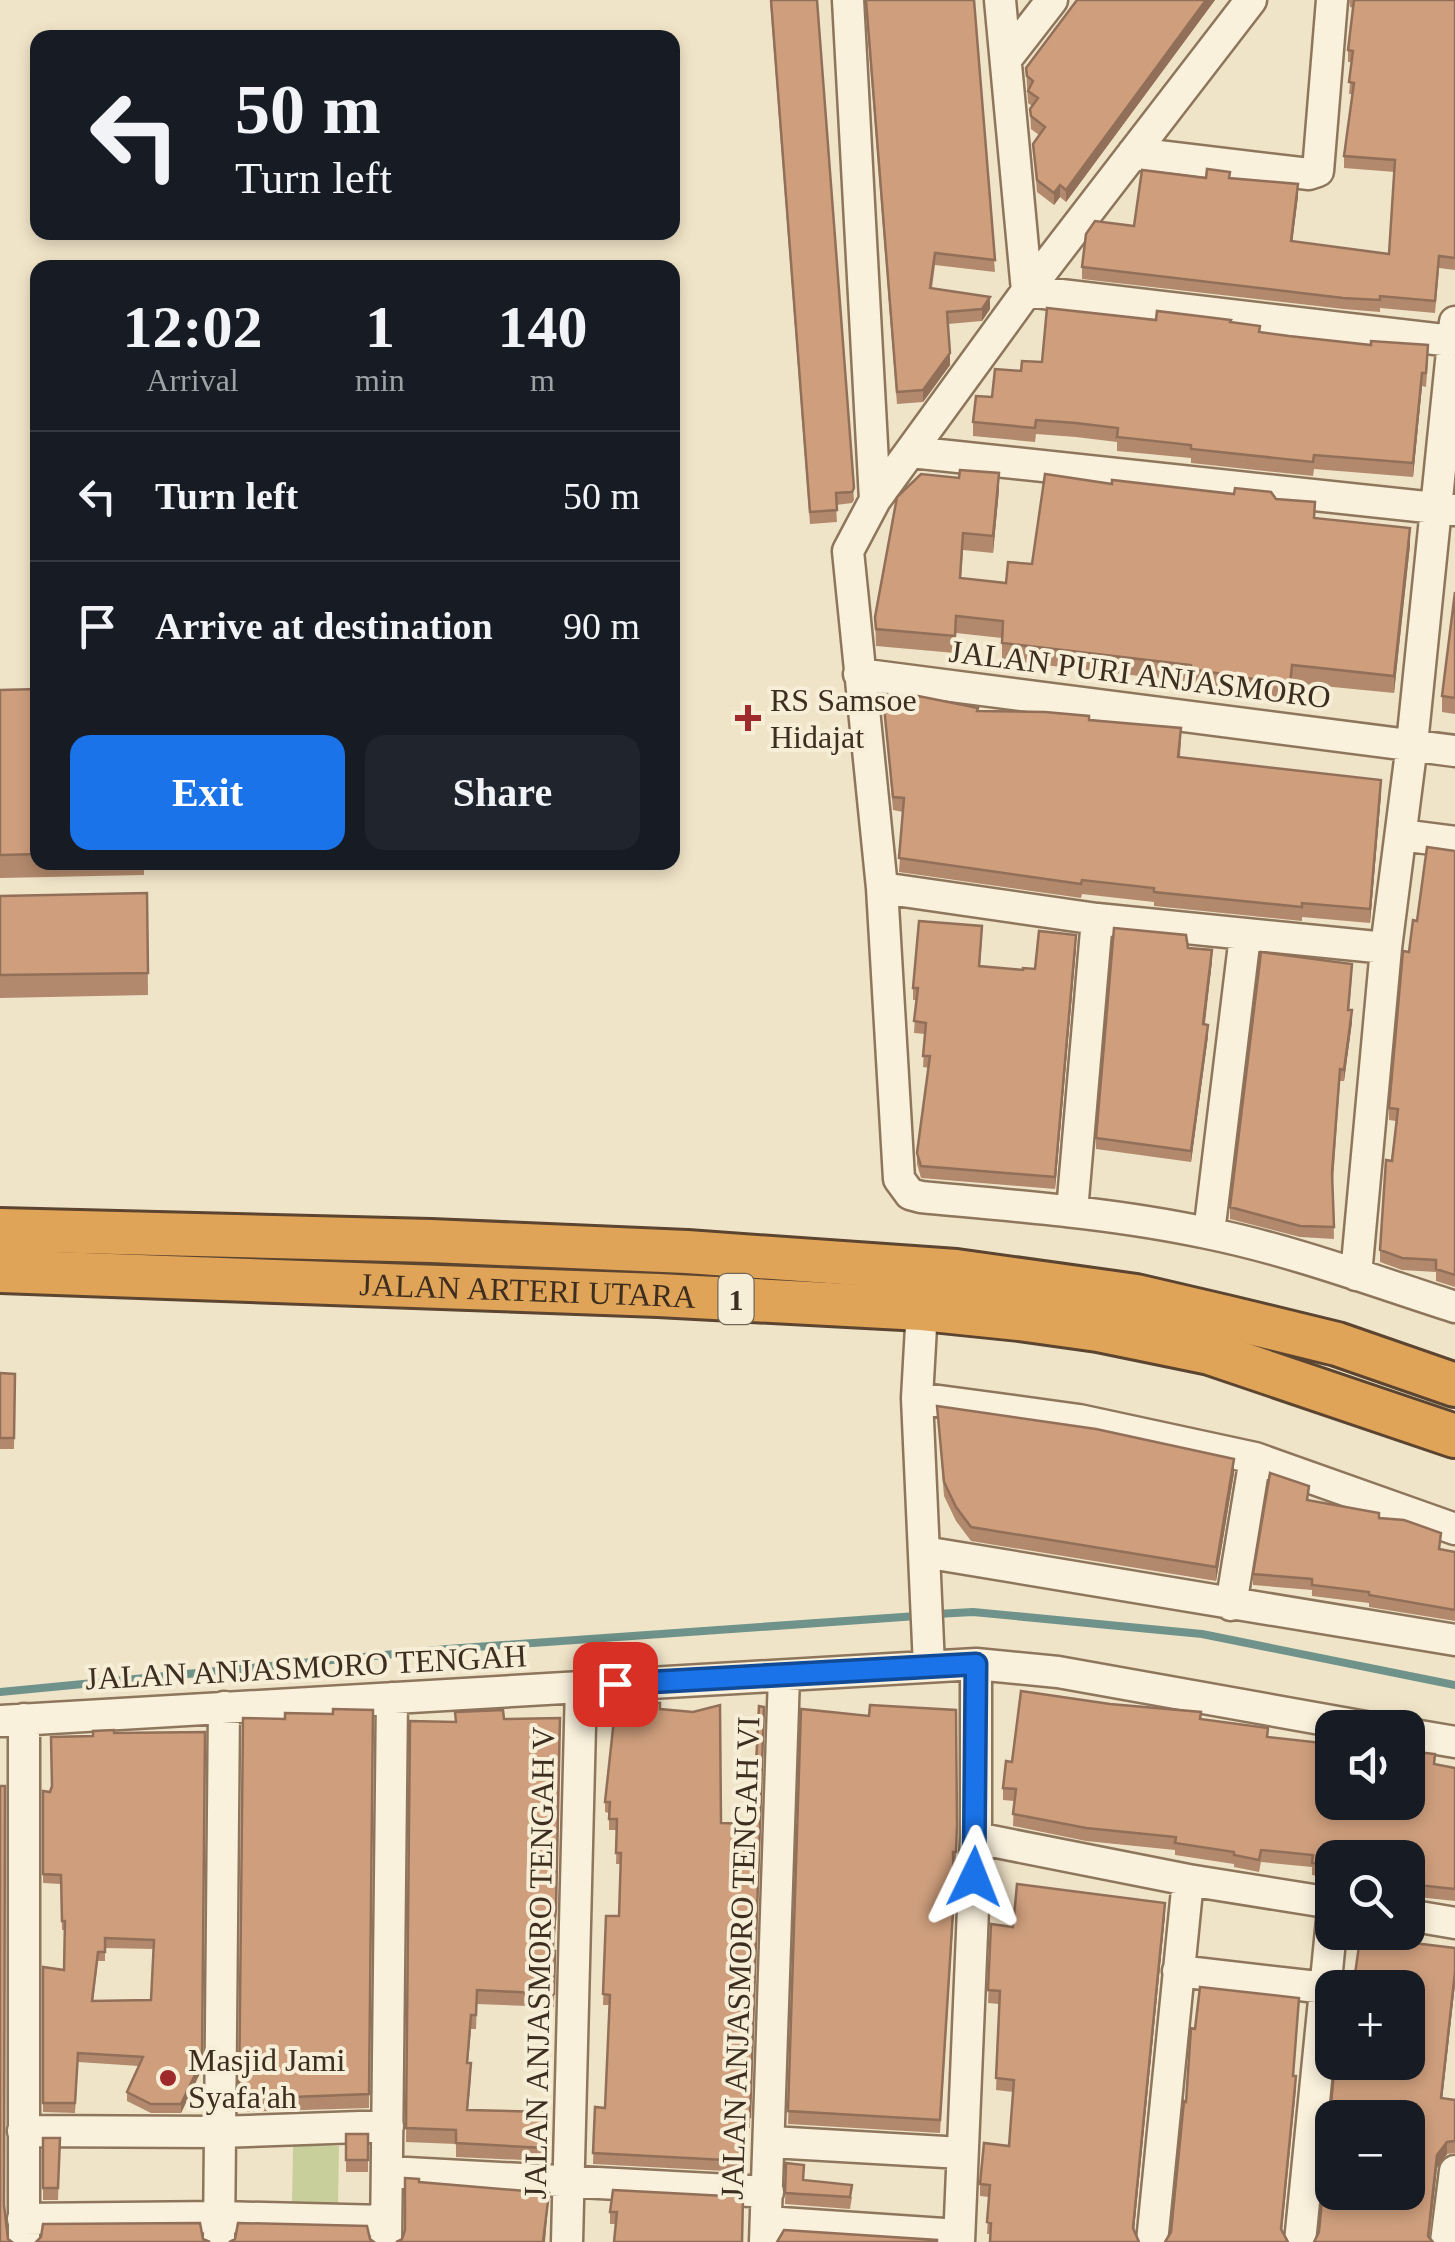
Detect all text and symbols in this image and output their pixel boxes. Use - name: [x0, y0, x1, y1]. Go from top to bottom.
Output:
- icon: left: [70, 70, 200, 200]
- text: 50 m: [235, 71, 381, 148]
- text: Turn left: [235, 153, 392, 203]
- text: 12:02: [123, 294, 263, 360]
- text: 1: [365, 294, 395, 360]
- text: 140: [497, 294, 587, 360]
- text: Arrival: [146, 362, 239, 398]
- text: min: [355, 362, 405, 398]
- text: m: [530, 362, 555, 398]
- icon: left: [70, 469, 125, 524]
- text: Turn left: [155, 475, 298, 517]
- text: 50 m: [563, 475, 640, 517]
- icon: arrive: [70, 599, 125, 654]
- text: Arrive at destination: [155, 605, 493, 647]
- text: 90 m: [563, 605, 640, 647]
- street label: JALAN PURI ANJASMORO: [947, 633, 1333, 715]
- place label: RS Samsoe Hidajat: [770, 682, 917, 755]
- marker: RS Samsoe Hidajat: [735, 705, 761, 731]
- button: Exit: [70, 735, 345, 850]
- button: Share: [365, 735, 640, 850]
- street label: JALAN ARTERI UTARA: [359, 1266, 697, 1315]
- road number: 1: [718, 1274, 754, 1324]
- street label: JALAN ANJASMORO TENGAH: [84, 1637, 528, 1697]
- pin: [573, 1642, 658, 1727]
- icon: arrive: [588, 1657, 643, 1712]
- map controls: [1315, 1710, 1425, 2210]
- button: sound: [1315, 1710, 1425, 1820]
- street label: JALAN ANJASMORO TENGAH VI: [714, 1716, 766, 2200]
- street label: JALAN ANJASMORO TENGAH V: [517, 1726, 561, 2200]
- position arrow: [922, 1825, 1026, 1929]
- button: search: [1315, 1840, 1425, 1950]
- button: +: [1315, 1970, 1425, 2080]
- place label: Masjid Jami Syafa'ah: [188, 2042, 345, 2115]
- marker: Masjid Jami Syafa'ah: [157, 2067, 179, 2089]
- button: −: [1315, 2100, 1425, 2210]

